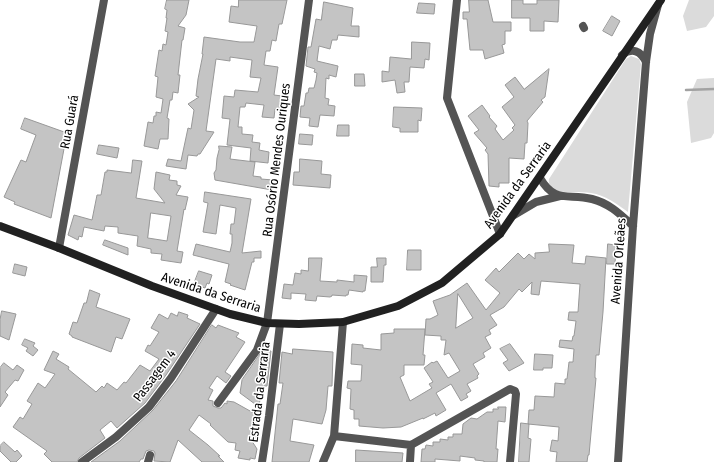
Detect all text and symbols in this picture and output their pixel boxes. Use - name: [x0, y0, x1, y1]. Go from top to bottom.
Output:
- street label: Rua Osório Mendes Ouriques: [260, 82, 294, 238]
- street label: Rua Guará: [58, 94, 82, 150]
- street label: Avenida da Serraria: [481, 138, 555, 232]
- street label: Avenida Orleães: [608, 217, 630, 305]
- street label: Avenida da Serraria: [159, 270, 263, 316]
- street label: Estrada da Serraria: [246, 341, 274, 443]
- street label: Passagem 4: [130, 347, 180, 405]

